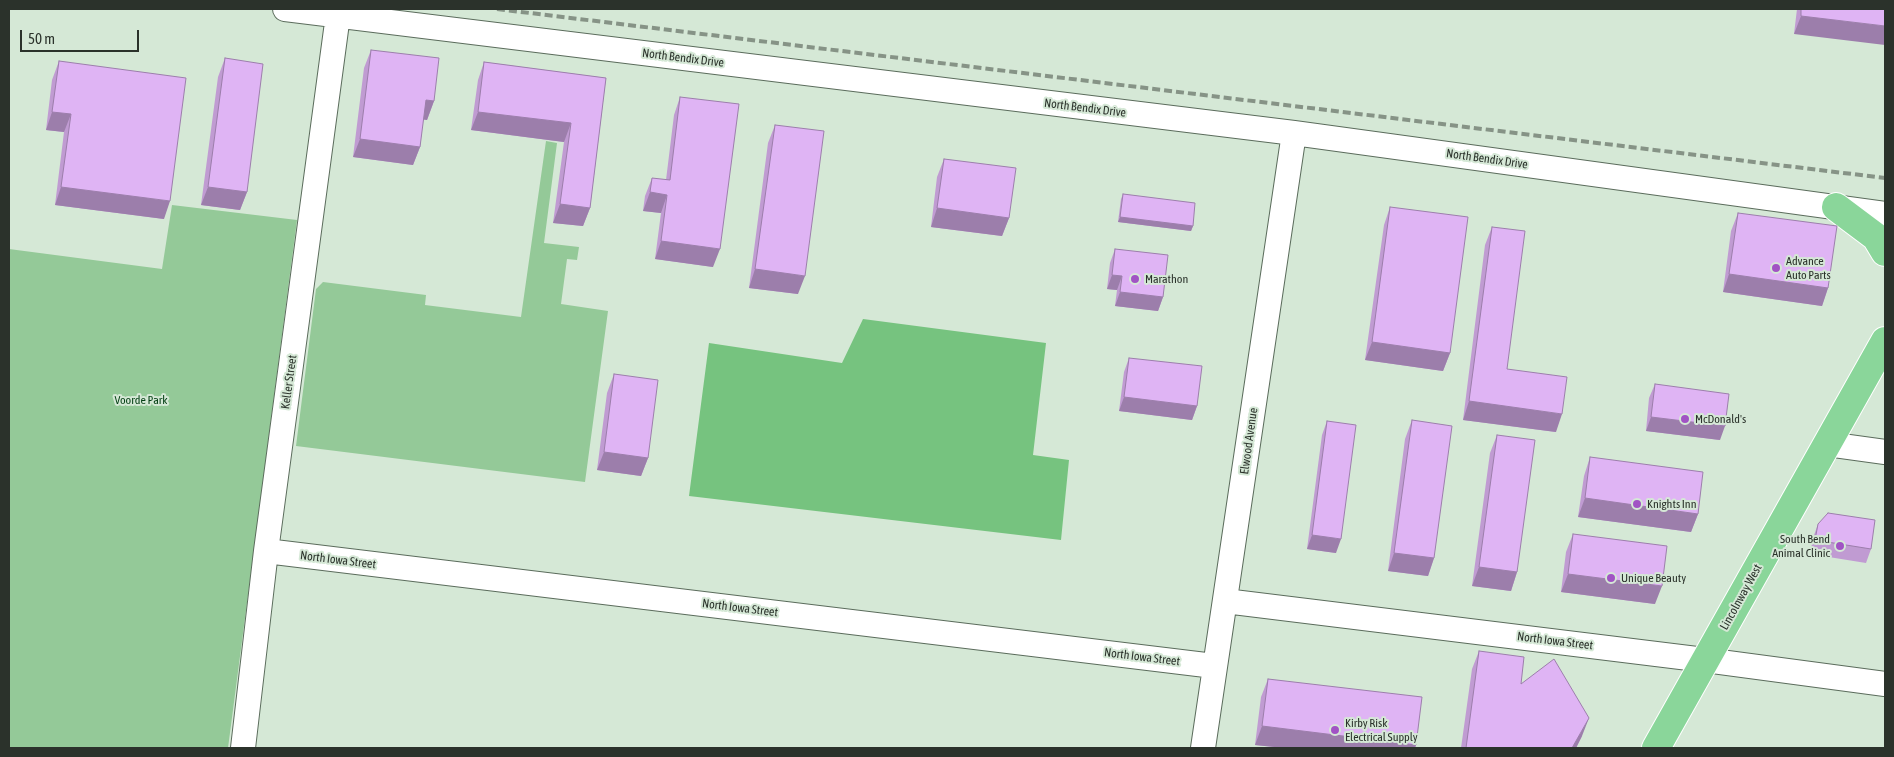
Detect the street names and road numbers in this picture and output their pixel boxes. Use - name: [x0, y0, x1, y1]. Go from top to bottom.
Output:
- street label: North Bendix Drive: [641, 46, 725, 70]
- street label: North Bendix Drive: [1043, 96, 1127, 120]
- street label: North Bendix Drive: [1445, 146, 1529, 172]
- street label: Keller Street: [278, 354, 300, 410]
- street label: Elwood Avenue: [1237, 407, 1261, 475]
- street label: North Iowa Street: [299, 548, 377, 572]
- street label: Lincolnway West: [1717, 562, 1765, 632]
- street label: North Iowa Street: [701, 596, 779, 620]
- street label: North Iowa Street: [1516, 629, 1594, 653]
- street label: North Iowa Street: [1103, 645, 1181, 669]

